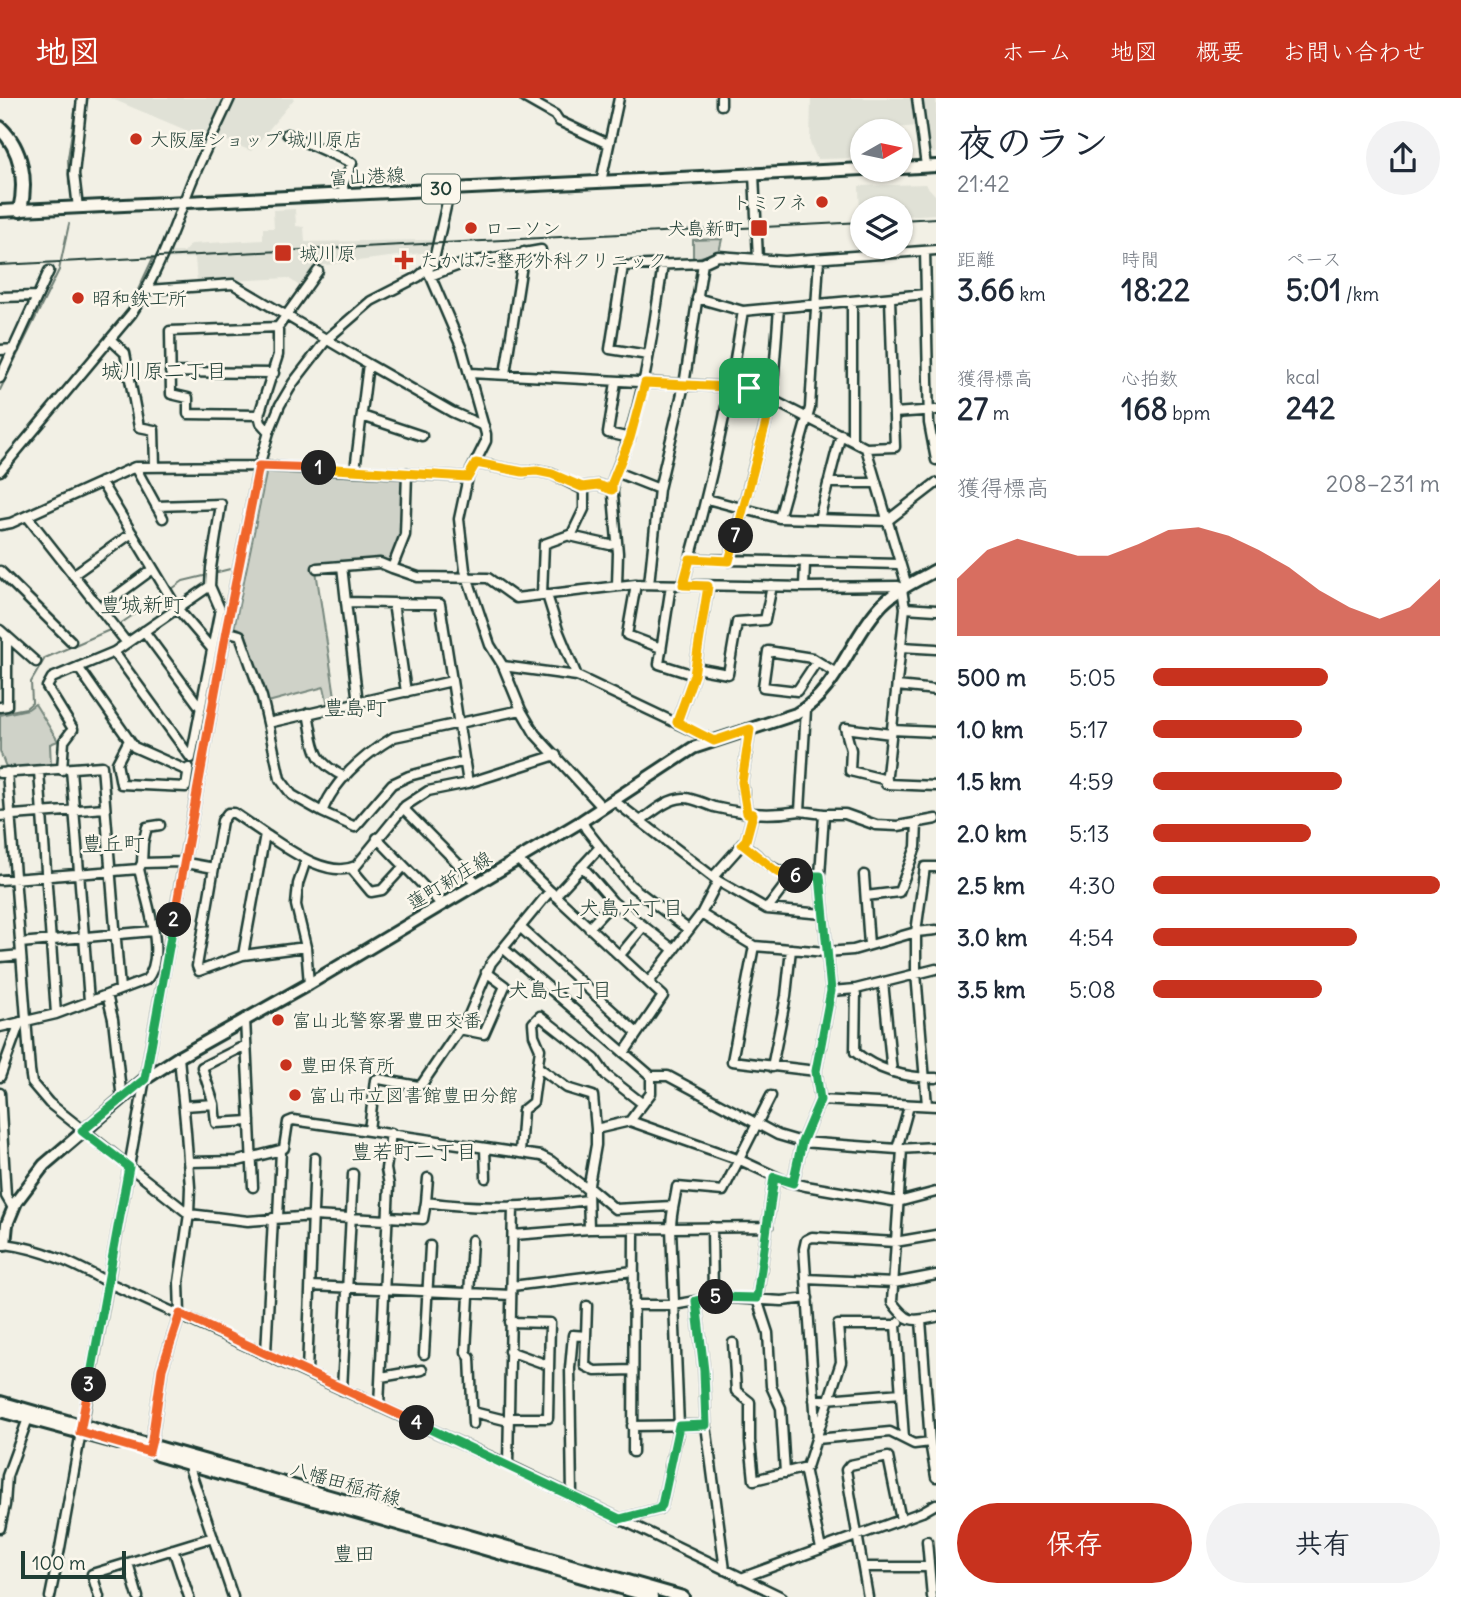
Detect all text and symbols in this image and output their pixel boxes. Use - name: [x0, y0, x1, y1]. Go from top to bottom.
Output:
- text: 地図: [35, 30, 101, 72]
- text: ホーム: [1001, 36, 1072, 66]
- text: 地図: [1110, 36, 1158, 66]
- text: 概要: [1196, 36, 1244, 66]
- text: お問い合わせ: [1282, 36, 1426, 66]
- north arrow: [850, 119, 914, 182]
- map controls: [850, 119, 913, 259]
- text: 夜のラン: [957, 119, 1109, 166]
- button: share: [1366, 121, 1440, 195]
- place label: 大阪屋ショップ 城川原店: [150, 127, 363, 151]
- marker: 大阪屋ショップ 城川原店: [128, 131, 144, 147]
- street label: 富山港線: [328, 162, 406, 190]
- text: 21:42: [957, 169, 1010, 198]
- road number: 30: [422, 174, 460, 204]
- place label: トミフネ: [732, 190, 808, 214]
- marker: トミフネ: [814, 194, 830, 210]
- button: layers: [850, 196, 913, 259]
- place label: ローソン: [485, 216, 561, 240]
- place label: 犬島新町: [667, 216, 743, 240]
- marker: 犬島新町: [749, 218, 769, 238]
- marker: ローソン: [463, 220, 479, 236]
- place label: 城川原: [299, 241, 356, 265]
- marker: 城川原: [273, 243, 293, 263]
- text: 距離: [957, 247, 995, 271]
- text: 時間: [1121, 247, 1159, 271]
- text: ペース: [1286, 247, 1342, 271]
- place label: たかはた整形外科クリニック: [420, 248, 667, 272]
- marker: たかはた整形外科クリニック: [394, 250, 414, 270]
- text: 3.66: [957, 271, 1015, 309]
- text: 18:22: [1121, 271, 1190, 309]
- text: 5:01: [1286, 271, 1341, 309]
- text: km: [1015, 282, 1046, 306]
- text: /km: [1341, 282, 1379, 306]
- place label: 昭和鉄工所: [92, 286, 187, 310]
- marker: 昭和鉄工所: [70, 290, 86, 306]
- district label: 城川原二丁目: [101, 357, 227, 384]
- pin: [719, 358, 779, 418]
- text: kcal: [1286, 365, 1320, 389]
- text: 獲得標高: [957, 366, 1033, 390]
- text: 心拍数: [1121, 366, 1178, 390]
- icon: arrive: [730, 369, 768, 407]
- text: 242: [1286, 389, 1335, 427]
- text: 27: [957, 390, 988, 428]
- text: 168: [1121, 390, 1168, 428]
- text: m: [988, 401, 1009, 425]
- text: bpm: [1168, 401, 1210, 425]
- pin: 1: [302, 450, 336, 486]
- text: 1: [315, 455, 322, 479]
- text: 208–231 m: [1326, 469, 1440, 498]
- text: 獲得標高: [957, 473, 1049, 502]
- pin: 7: [718, 518, 754, 554]
- text: 7: [731, 523, 740, 547]
- district label: 豊城新町: [100, 591, 184, 618]
- text: 500 m: [957, 663, 1026, 692]
- text: 5:05: [1069, 663, 1116, 692]
- district label: 豊島町: [324, 694, 387, 721]
- text: 1.0 km: [957, 715, 1023, 744]
- text: 5:17: [1069, 715, 1108, 744]
- text: 1.5 km: [957, 767, 1022, 796]
- text: 4:59: [1069, 767, 1114, 796]
- text: 2.0 km: [957, 819, 1027, 848]
- text: 5:13: [1069, 819, 1110, 848]
- district label: 豊丘町: [82, 830, 145, 857]
- street label: 蓮町新庄線: [402, 845, 496, 915]
- pin: 6: [778, 858, 814, 894]
- text: 6: [790, 863, 801, 887]
- text: 2.5 km: [957, 871, 1025, 900]
- text: 4:30: [1069, 871, 1116, 900]
- district label: 犬島六丁目: [579, 894, 684, 921]
- pin: 2: [156, 902, 192, 938]
- text: 2: [168, 907, 179, 931]
- text: 3.0 km: [957, 923, 1027, 952]
- text: 4:54: [1069, 923, 1114, 952]
- text: 3.5 km: [957, 975, 1025, 1004]
- text: 5:08: [1069, 975, 1116, 1004]
- district label: 犬島七丁目: [508, 976, 613, 1003]
- place label: 富山北警察署豊田交番: [292, 1008, 482, 1032]
- marker: 富山北警察署豊田交番: [270, 1012, 286, 1028]
- place label: 豊田保育所: [300, 1053, 395, 1077]
- marker: 豊田保育所: [278, 1057, 294, 1073]
- place label: 富山市立図書館豊田分館: [309, 1083, 518, 1107]
- marker: 富山市立図書館豊田分館: [287, 1087, 303, 1103]
- district label: 豊若町二丁目: [351, 1138, 477, 1165]
- pin: 5: [698, 1280, 734, 1314]
- text: 5: [710, 1284, 721, 1308]
- pin: 3: [72, 1368, 106, 1402]
- text: 3: [83, 1372, 94, 1396]
- pin: 4: [400, 1406, 434, 1440]
- text: 4: [411, 1410, 422, 1434]
- street label: 八幡田稲荷線: [288, 1456, 404, 1510]
- button: 保存: [957, 1503, 1192, 1583]
- button: 共有: [1206, 1503, 1440, 1583]
- district label: 豊田: [333, 1540, 375, 1567]
- scale bar: [21, 1548, 126, 1580]
- text: 100 m: [32, 1551, 86, 1575]

